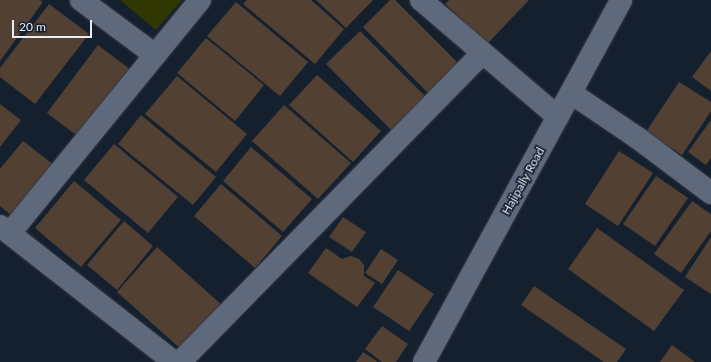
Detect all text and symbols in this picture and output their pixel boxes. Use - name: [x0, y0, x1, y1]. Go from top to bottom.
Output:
- scale bar: [14, 12, 94, 38]
- text: 20 m: [19, 19, 46, 34]
- street label: Hajipally Road: [499, 145, 547, 217]

